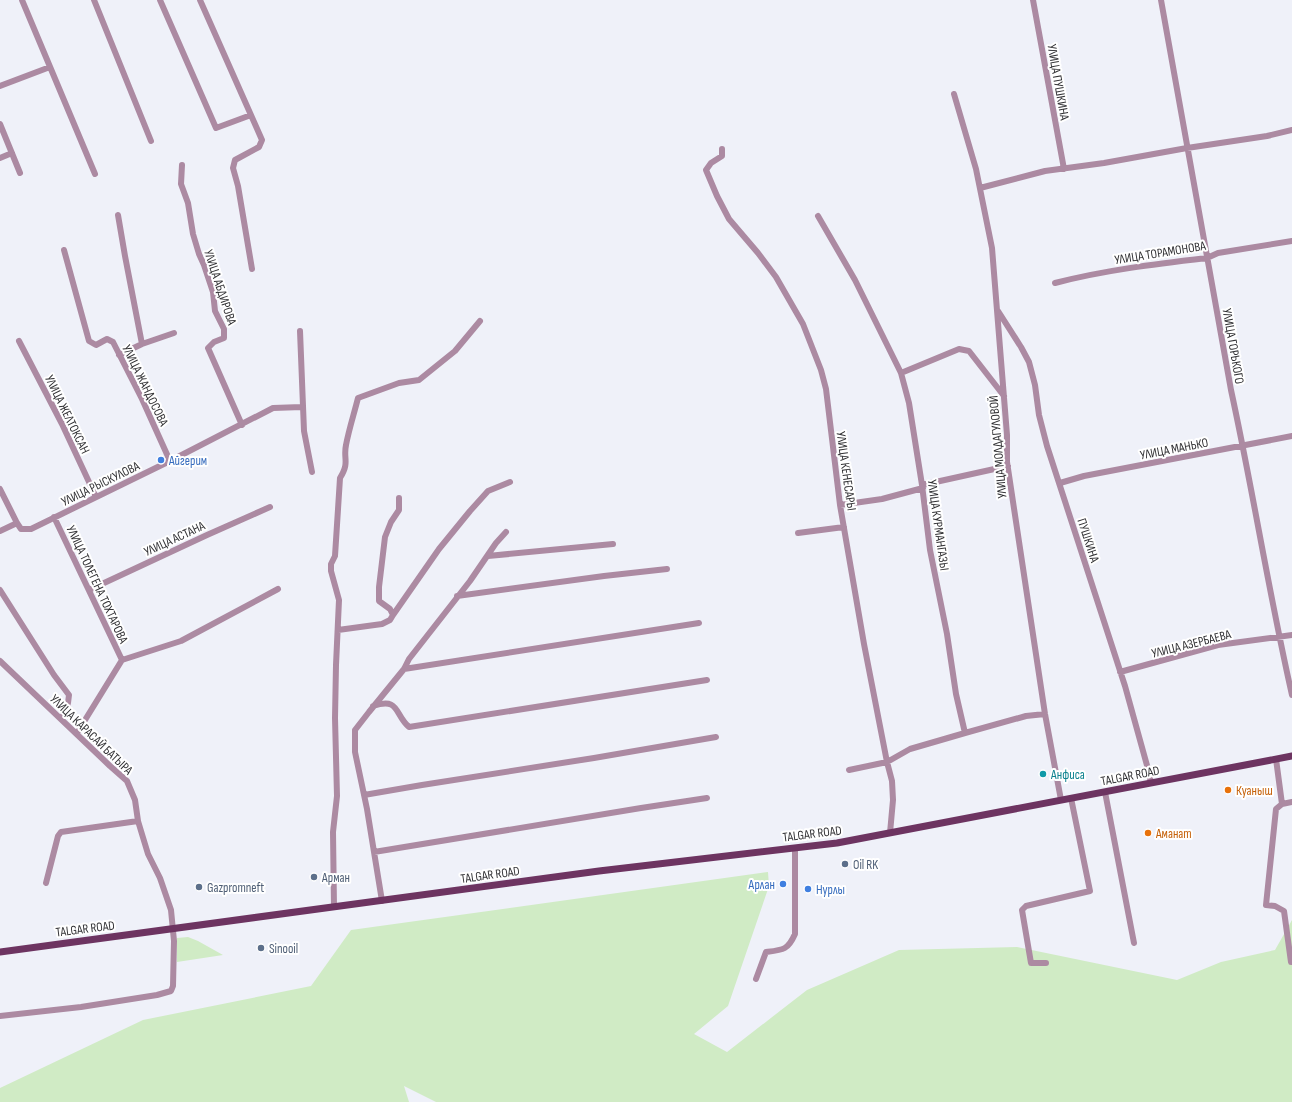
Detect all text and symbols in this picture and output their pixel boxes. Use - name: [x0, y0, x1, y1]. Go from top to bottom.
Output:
- street label: УЛИЦА ПУШКИНА: [1043, 43, 1073, 122]
- street label: УЛИЦА ТОРАМОНОВА: [1113, 238, 1207, 268]
- street label: УЛИЦА АБДИРОВА: [200, 247, 240, 328]
- street label: УЛИЦА ГОРЬКОГО: [1219, 307, 1248, 385]
- street label: УЛИЦА ЖАНДОСОВА: [118, 342, 172, 429]
- street label: УЛИЦА ЖЕЛТОКСАН: [41, 372, 93, 456]
- street label: УЛИЦА МОЛДАГУЛОВОЙ: [986, 395, 1010, 499]
- street label: УЛИЦА КЕНЕСАРЫ: [833, 430, 859, 512]
- street label: УЛИЦА МАНЬКО: [1139, 435, 1210, 463]
- place label: Айгерим: [168, 453, 207, 469]
- marker: Айгерим: [156, 455, 166, 465]
- street label: УЛИЦА РЫСКУЛОВА: [59, 458, 143, 510]
- street label: УЛИЦА КУРМАНГАЗЫ: [924, 479, 952, 572]
- street label: ПУШКИНА: [1073, 516, 1103, 565]
- street label: УЛИЦА АСТАНА: [141, 518, 208, 560]
- street label: УЛИЦА ТОЛЕГЕНА ТОХТАРОВА: [63, 523, 132, 646]
- street label: УЛИЦА АЗЕРБАЕВА: [1150, 626, 1233, 662]
- street label: УЛИЦА КАРАСАЙ БАТЫРА: [47, 691, 136, 779]
- street label: TALGAR ROAD: [1100, 762, 1161, 789]
- place label: Анфиса: [1050, 767, 1085, 783]
- marker: Анфиса: [1038, 769, 1048, 779]
- place label: Куаныш: [1236, 783, 1273, 799]
- marker: Куаныш: [1223, 785, 1233, 795]
- street label: TALGAR ROAD: [782, 822, 843, 846]
- place label: Аманат: [1155, 826, 1192, 842]
- marker: Аманат: [1143, 828, 1153, 838]
- place label: Oil RK: [853, 857, 878, 873]
- marker: Oil RK: [840, 859, 850, 869]
- street label: TALGAR ROAD: [460, 863, 521, 887]
- place label: Арман: [321, 870, 350, 886]
- marker: Арман: [309, 872, 319, 882]
- place label: Арлан: [748, 877, 775, 893]
- marker: Арлан: [778, 879, 788, 889]
- place label: Gazpromneft: [207, 880, 264, 896]
- marker: Gazpromneft: [194, 882, 204, 892]
- place label: Нурлы: [816, 882, 845, 898]
- marker: Нурлы: [803, 884, 813, 894]
- street label: TALGAR ROAD: [55, 917, 116, 941]
- place label: Sinooil: [269, 941, 298, 957]
- marker: Sinooil: [256, 943, 266, 953]

